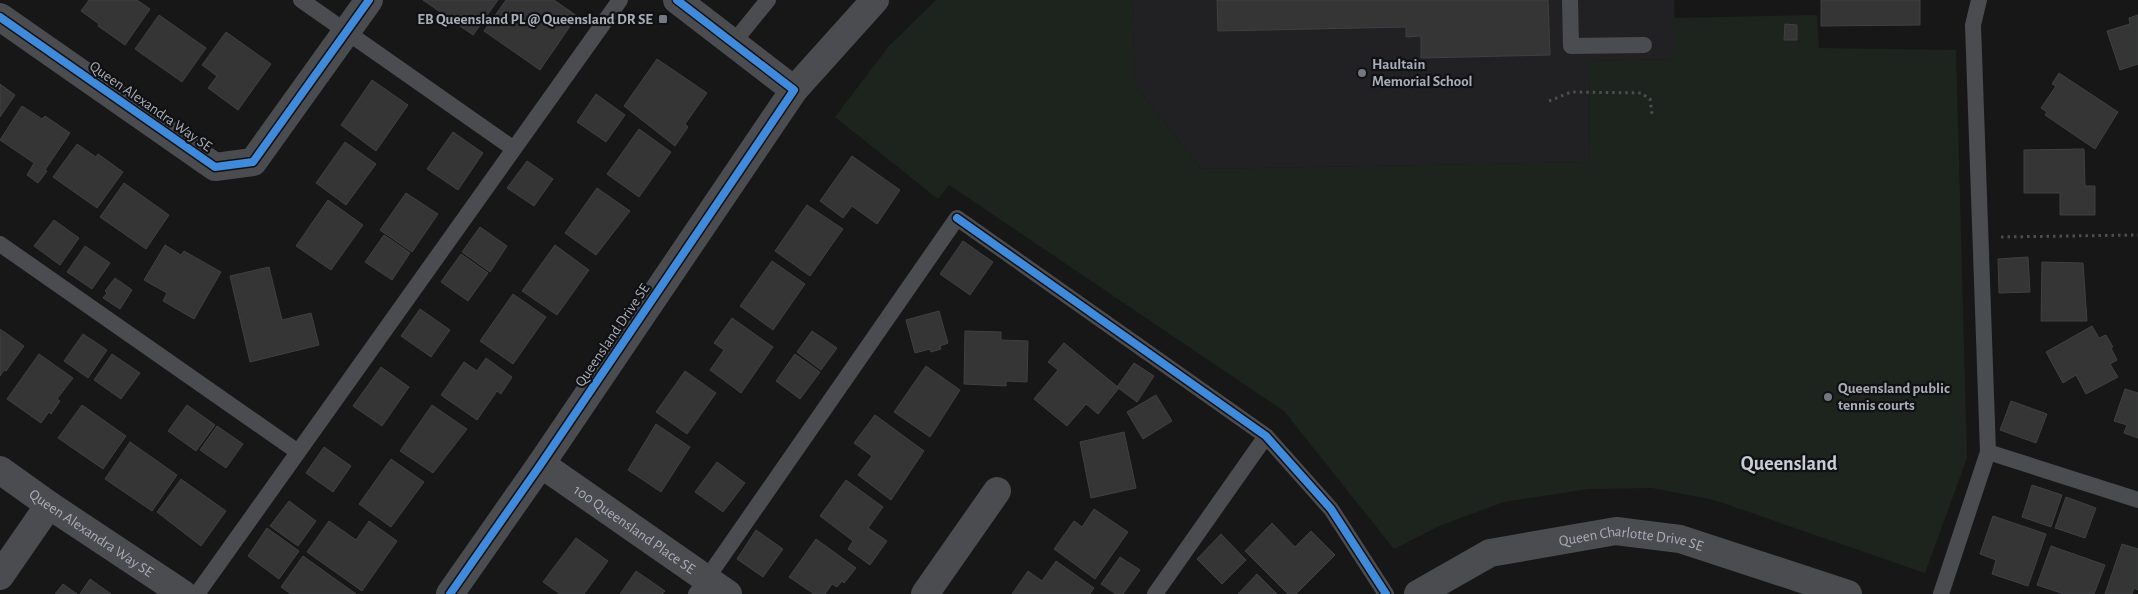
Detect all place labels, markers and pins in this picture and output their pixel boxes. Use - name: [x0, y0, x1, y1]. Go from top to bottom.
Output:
- place label: EB Queensland PL @ Queensland DR SE: [417, 12, 653, 27]
- marker: EB Queensland PL @ Queensland DR SE: [657, 13, 669, 25]
- place label: Haultain Memorial School: [1372, 57, 1473, 89]
- marker: Haultain Memorial School: [1356, 67, 1368, 79]
- place label: Queensland public tennis courts: [1838, 381, 1950, 413]
- marker: Queensland public tennis courts: [1822, 391, 1834, 403]

